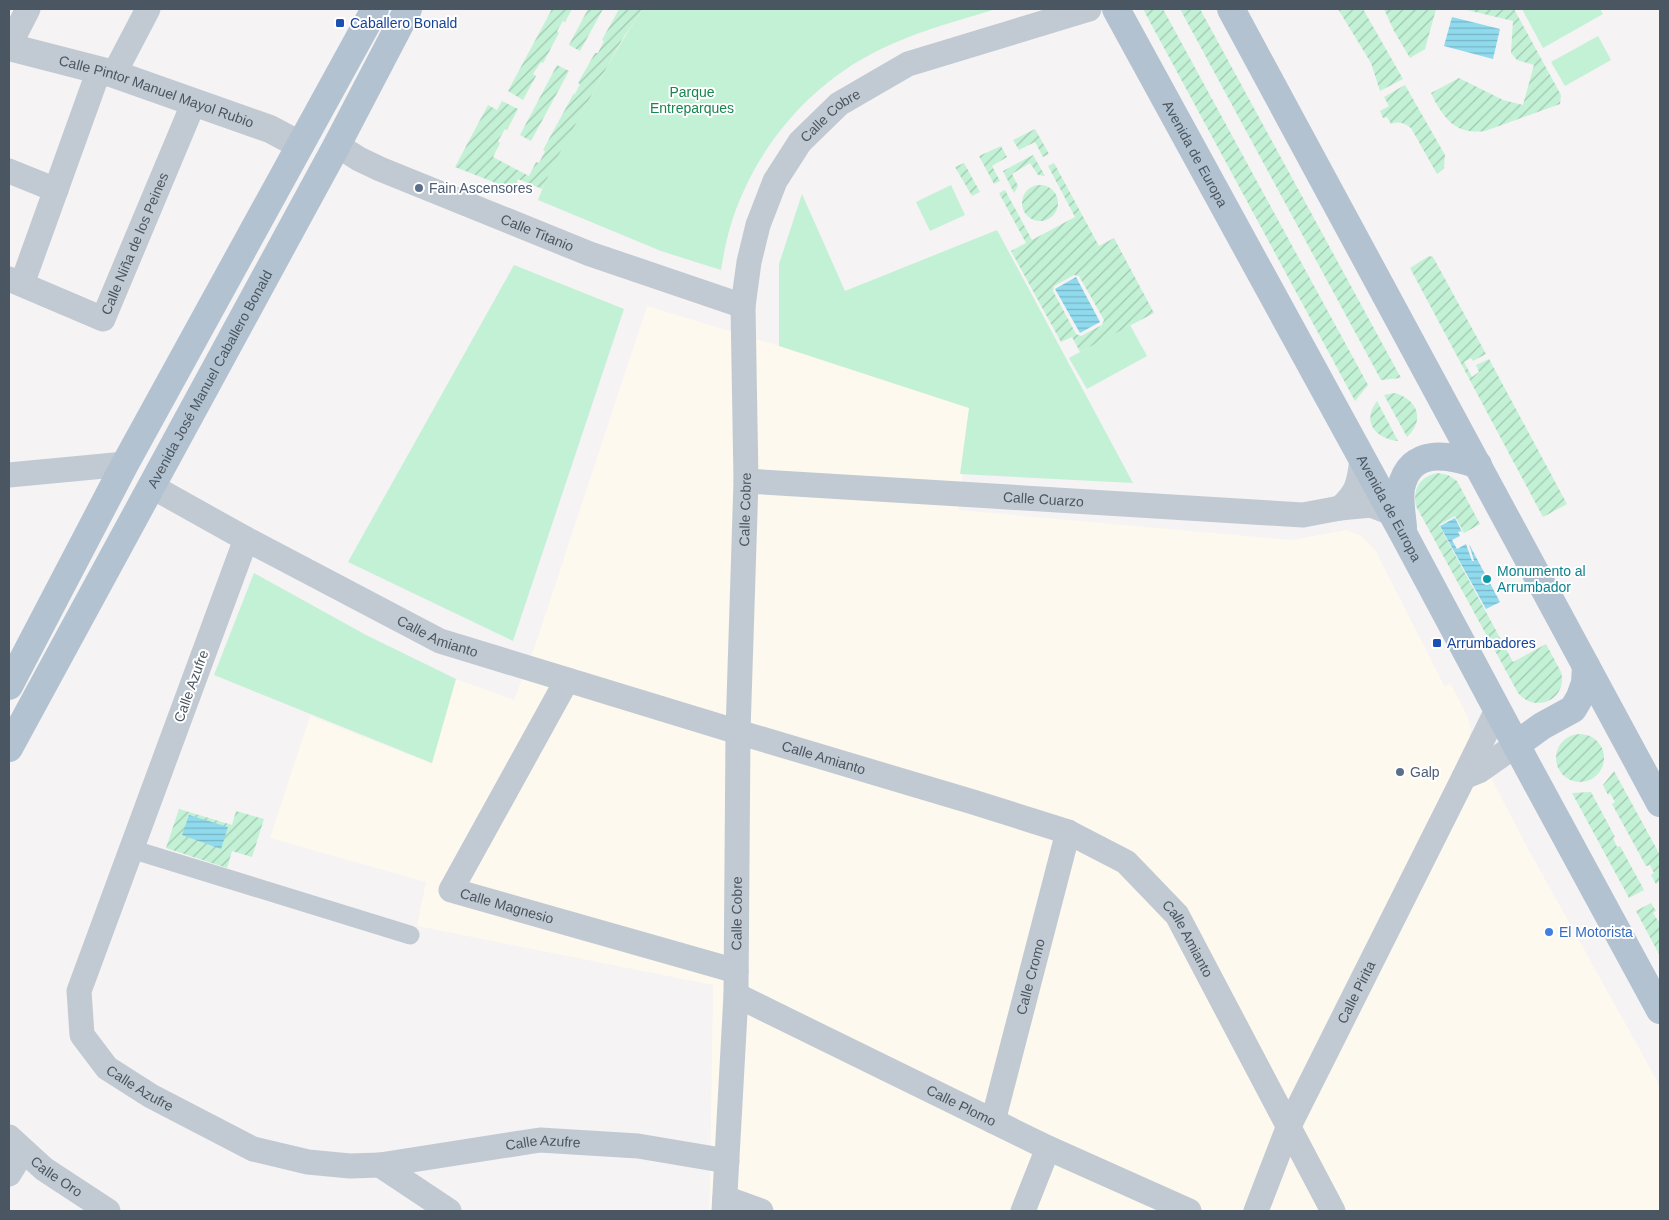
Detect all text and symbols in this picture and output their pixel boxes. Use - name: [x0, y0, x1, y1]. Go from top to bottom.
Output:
- place label: Caballero Bonald: [350, 15, 457, 31]
- marker: Caballero Bonald: [334, 17, 346, 29]
- street label: Calle Pintor Manuel Mayol Rubio: [57, 52, 256, 131]
- park label: Parque Entreparques: [650, 84, 734, 116]
- street label: Calle Cobre: [797, 85, 863, 145]
- street label: Avenida de Europa: [1160, 98, 1231, 210]
- street label: Calle Niña de los Peines: [98, 170, 172, 317]
- place label: Fain Ascensores: [429, 180, 533, 196]
- marker: Fain Ascensores: [413, 182, 425, 194]
- street label: Calle Titanio: [498, 211, 576, 255]
- street label: Avenida José Manuel Caballero Bonald: [144, 268, 275, 491]
- street label: Avenida de Europa: [1354, 452, 1425, 564]
- street label: Calle Cobre: [736, 472, 754, 547]
- street label: Calle Cuarzo: [1003, 489, 1085, 510]
- place label: Monumento al Arrumbador: [1497, 563, 1586, 595]
- marker: Monumento al Arrumbador: [1481, 573, 1493, 585]
- street label: Calle Amianto: [394, 612, 480, 660]
- place label: Arrumbadores: [1447, 635, 1536, 651]
- marker: Arrumbadores: [1431, 637, 1443, 649]
- street label: Calle Azufre: [171, 648, 211, 724]
- street label: Calle Amianto: [780, 738, 868, 778]
- place label: Galp: [1410, 764, 1440, 780]
- marker: Galp: [1394, 766, 1406, 778]
- street label: Calle Cobre: [728, 876, 745, 950]
- street label: Calle Magnesio: [458, 885, 556, 927]
- street label: Calle Amianto: [1159, 897, 1216, 980]
- place label: El Motorista: [1559, 924, 1633, 940]
- marker: El Motorista: [1543, 926, 1555, 938]
- street label: Calle Cromo: [1013, 937, 1048, 1016]
- street label: Calle Pirita: [1334, 958, 1379, 1026]
- street label: Calle Azufre: [103, 1062, 176, 1114]
- street label: Calle Plomo: [924, 1082, 999, 1129]
- street label: Calle Azufre: [504, 1132, 581, 1153]
- street label: Calle Oro: [28, 1153, 86, 1200]

